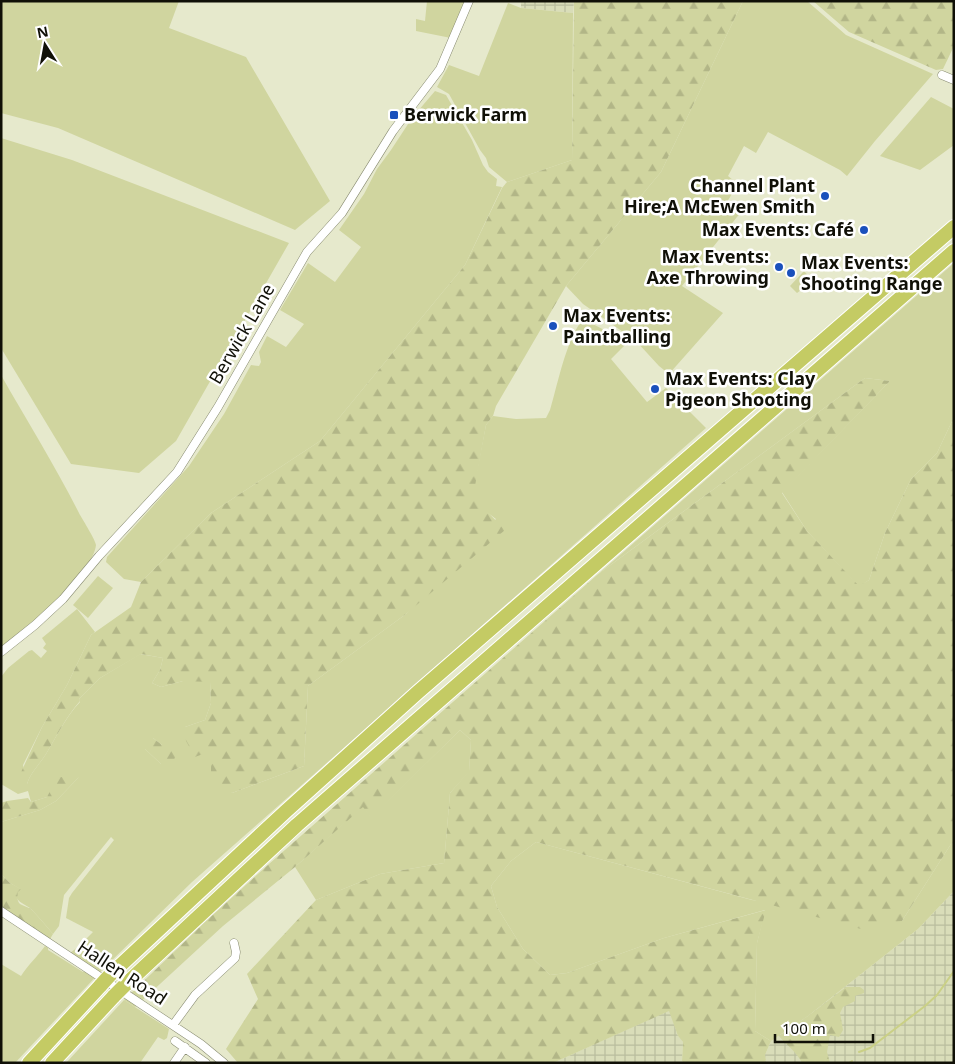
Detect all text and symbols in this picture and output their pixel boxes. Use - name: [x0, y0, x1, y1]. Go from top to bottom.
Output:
- north arrow: [20, 20, 70, 70]
- text: N: [35, 21, 50, 42]
- place label: Berwick Farm: [404, 102, 527, 126]
- marker: Berwick Farm: [388, 109, 400, 121]
- place label: Channel Plant Hire;A McEwen Smith: [624, 173, 815, 218]
- marker: Channel Plant Hire;A McEwen Smith: [819, 190, 831, 202]
- place label: Max Events: Café: [702, 217, 854, 241]
- marker: Max Events: Café: [858, 224, 870, 236]
- place label: Max Events: Axe Throwing: [647, 244, 769, 289]
- place label: Max Events: Shooting Range: [801, 250, 942, 295]
- marker: Max Events: Axe Throwing: [773, 261, 785, 273]
- marker: Max Events: Shooting Range: [785, 267, 797, 279]
- street label: Berwick Lane: [203, 279, 279, 388]
- place label: Max Events: Paintballing: [563, 303, 671, 348]
- marker: Max Events: Paintballing: [547, 320, 559, 332]
- place label: Max Events: Clay Pigeon Shooting: [665, 366, 816, 411]
- marker: Max Events: Clay Pigeon Shooting: [649, 383, 661, 395]
- street label: Hallen Road: [73, 934, 172, 1010]
- scale bar: [775, 1012, 872, 1044]
- text: 100 m: [782, 1018, 826, 1038]

